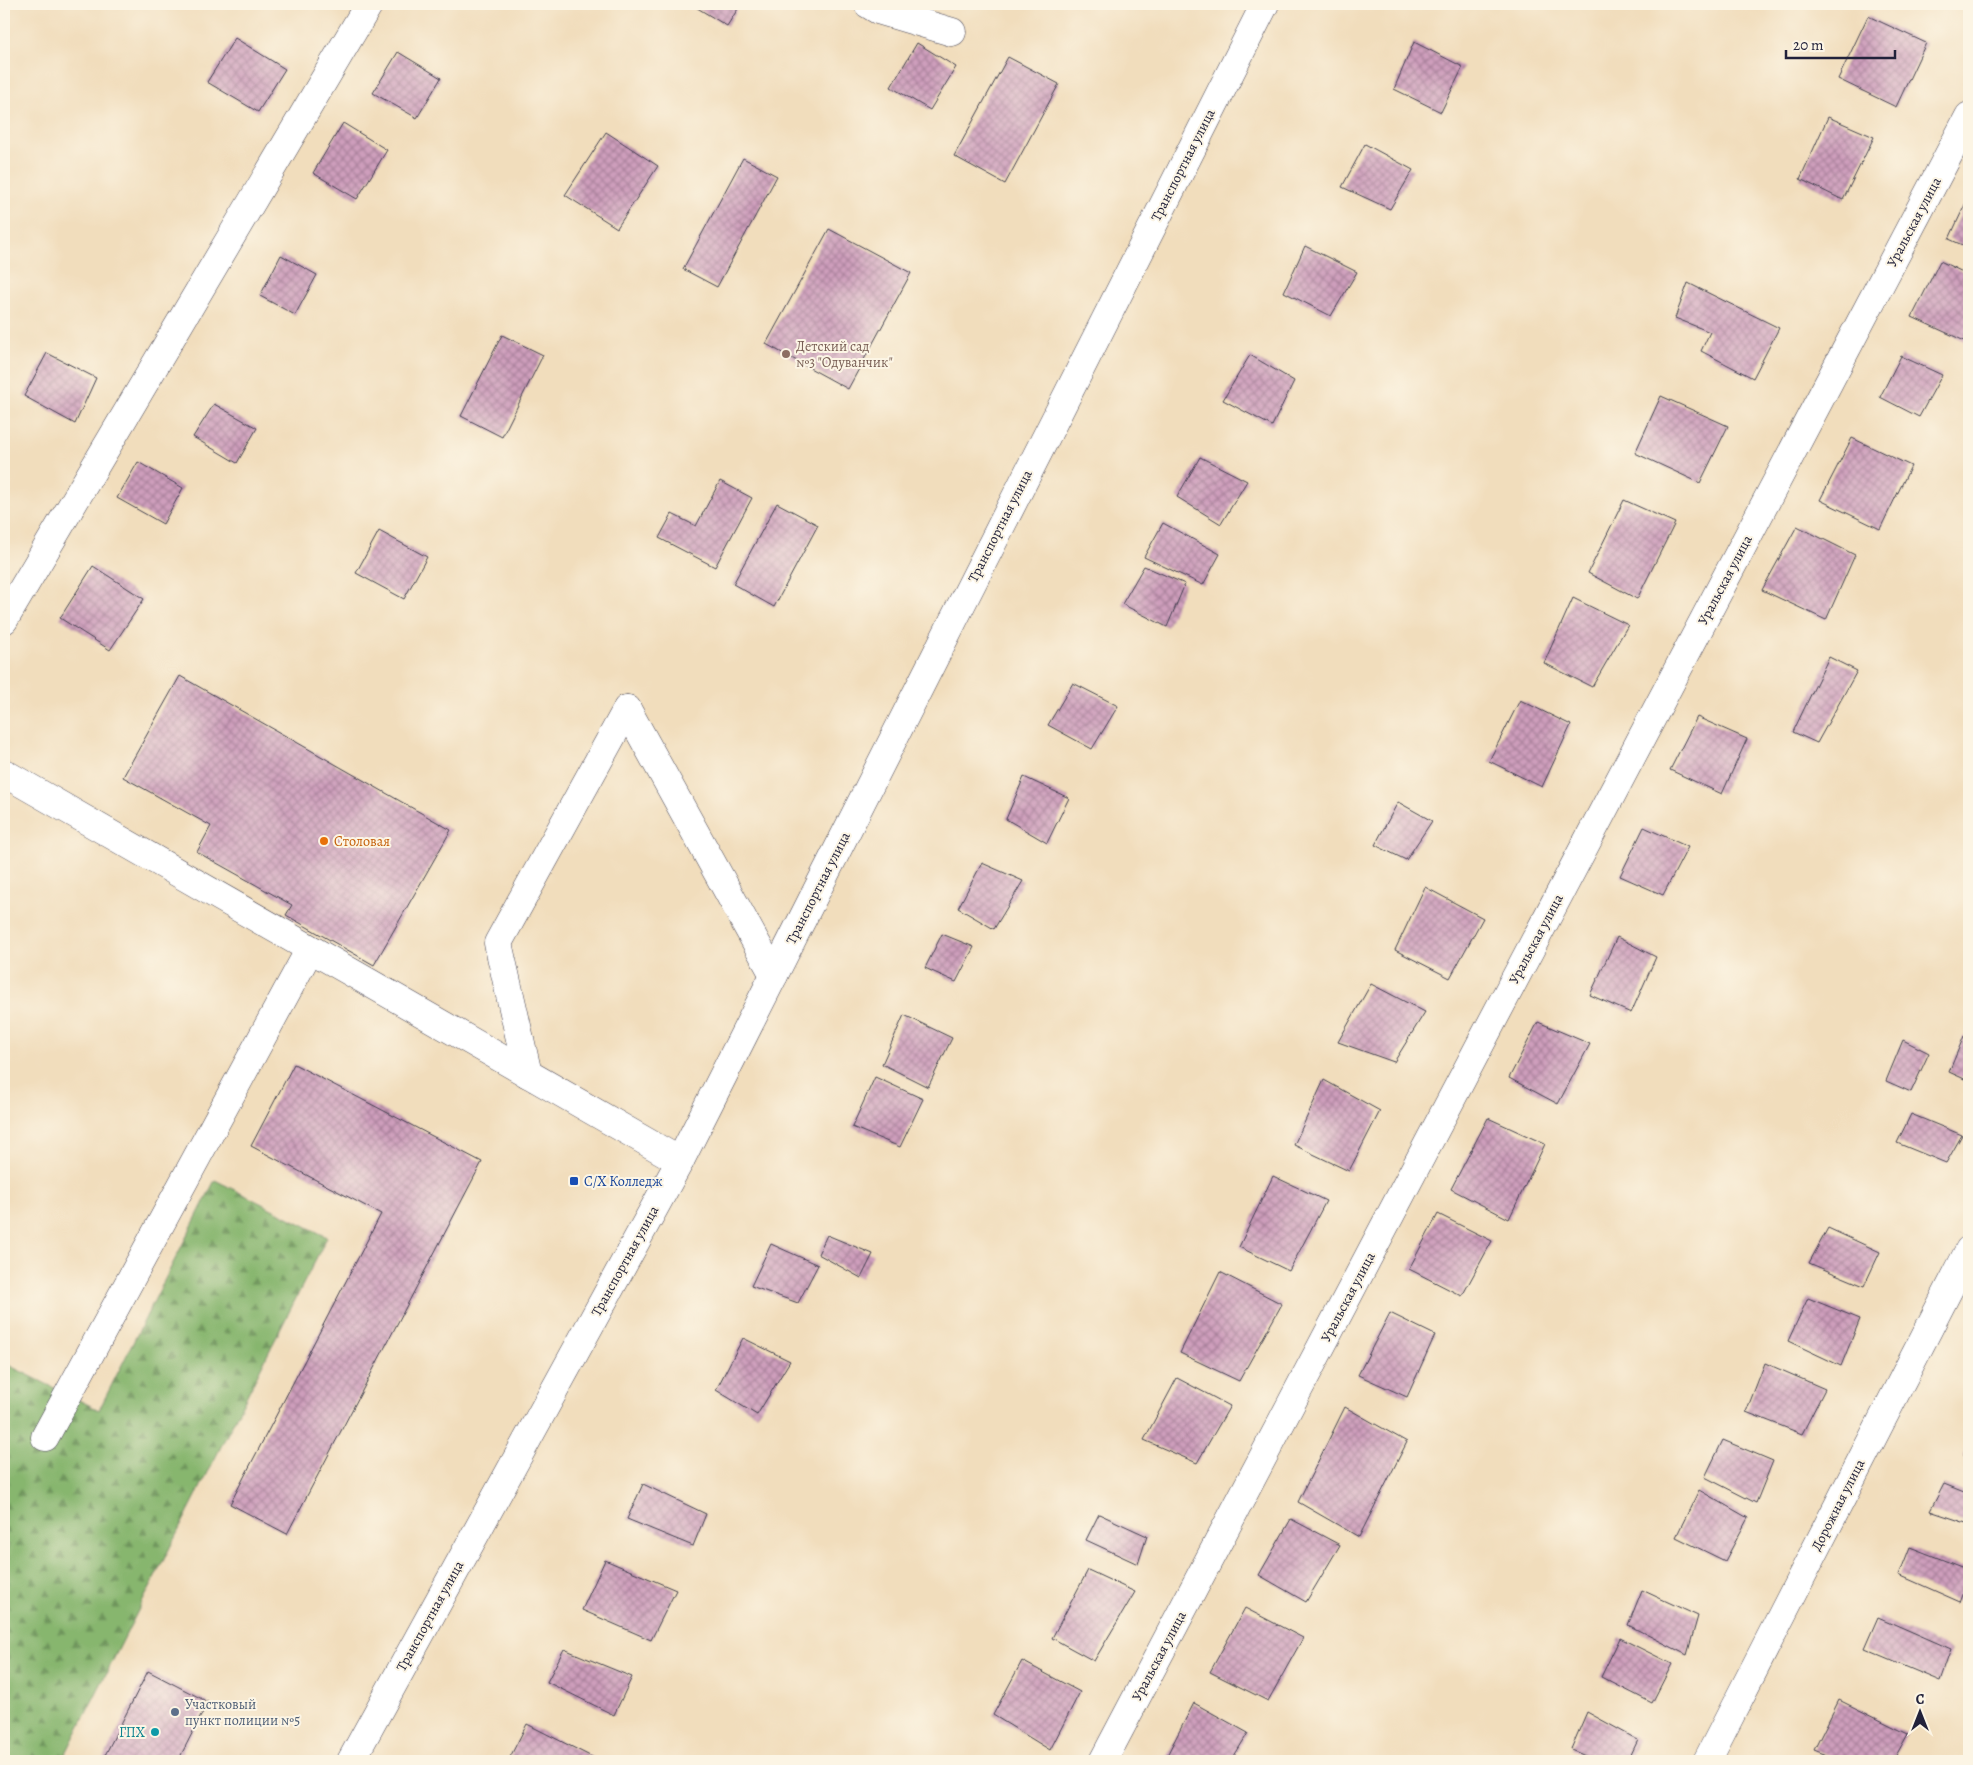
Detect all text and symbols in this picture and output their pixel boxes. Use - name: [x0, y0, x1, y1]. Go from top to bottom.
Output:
- scale bar: [1786, 28, 1894, 60]
- text: 20 m: [1793, 35, 1824, 55]
- street label: Транспортная улица: [1146, 105, 1220, 224]
- street label: Уральская улица: [1882, 173, 1946, 270]
- place label: Детский сад №3 "Одуванчик": [796, 337, 893, 372]
- marker: Детский сад №3 "Одуванчик": [780, 348, 792, 360]
- street label: Транспортная улица: [963, 466, 1037, 585]
- street label: Уральская улица: [1693, 531, 1757, 628]
- street label: Транспортная улица: [781, 828, 855, 947]
- place label: Столовая: [334, 832, 390, 851]
- marker: Столовая: [318, 835, 330, 847]
- street label: Уральская улица: [1504, 890, 1568, 987]
- place label: С/Х Колледж: [584, 1172, 663, 1191]
- marker: С/Х Колледж: [568, 1175, 580, 1187]
- street label: Транспортная улица: [587, 1202, 664, 1320]
- street label: Уральская улица: [1316, 1248, 1380, 1345]
- street label: Дорожная улица: [1807, 1455, 1870, 1554]
- street label: Транспортная улица: [392, 1557, 469, 1675]
- street label: Уральская улица: [1127, 1607, 1191, 1704]
- north arrow: [1896, 1688, 1946, 1738]
- text: С: [1916, 1690, 1925, 1709]
- place label: Участковый пункт полиции №5: [185, 1695, 300, 1730]
- marker: Участковый пункт полиции №5: [169, 1706, 181, 1718]
- place label: ГПХ: [119, 1723, 146, 1742]
- marker: ГПХ: [149, 1726, 161, 1738]

